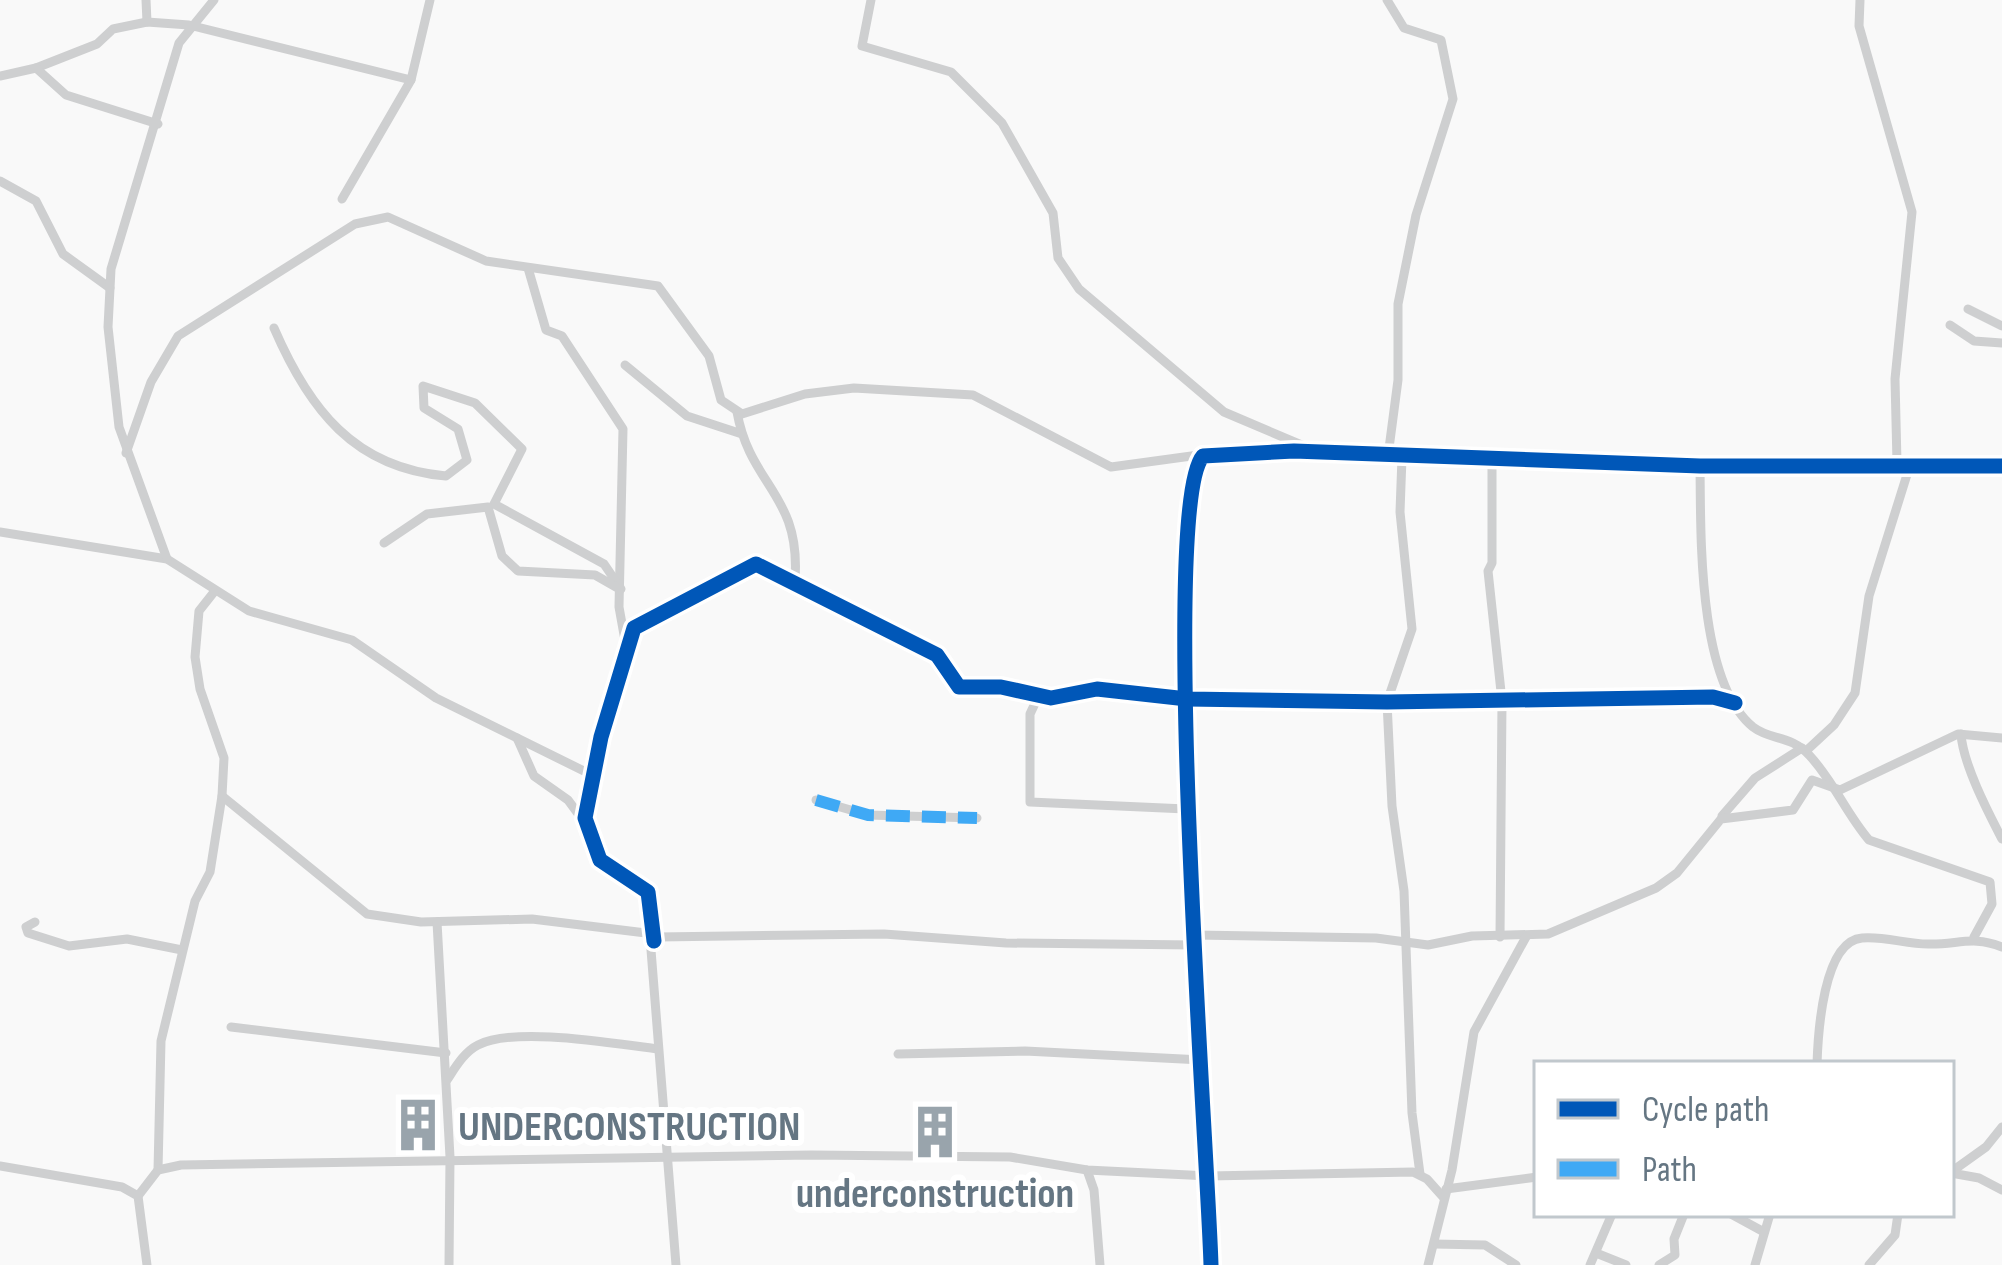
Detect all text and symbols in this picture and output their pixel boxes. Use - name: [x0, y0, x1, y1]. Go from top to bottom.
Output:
- legend: [1534, 1061, 1954, 1217]
- text: Cycle path: [1642, 1089, 1769, 1132]
- building icon: UNDERCONSTRUCTION: [389, 1096, 447, 1154]
- place label: UNDERCONSTRUCTION: [458, 1102, 800, 1153]
- building icon: underconstruction: [906, 1103, 964, 1161]
- text: Path: [1642, 1149, 1697, 1192]
- place label: underconstruction: [796, 1169, 1074, 1220]

